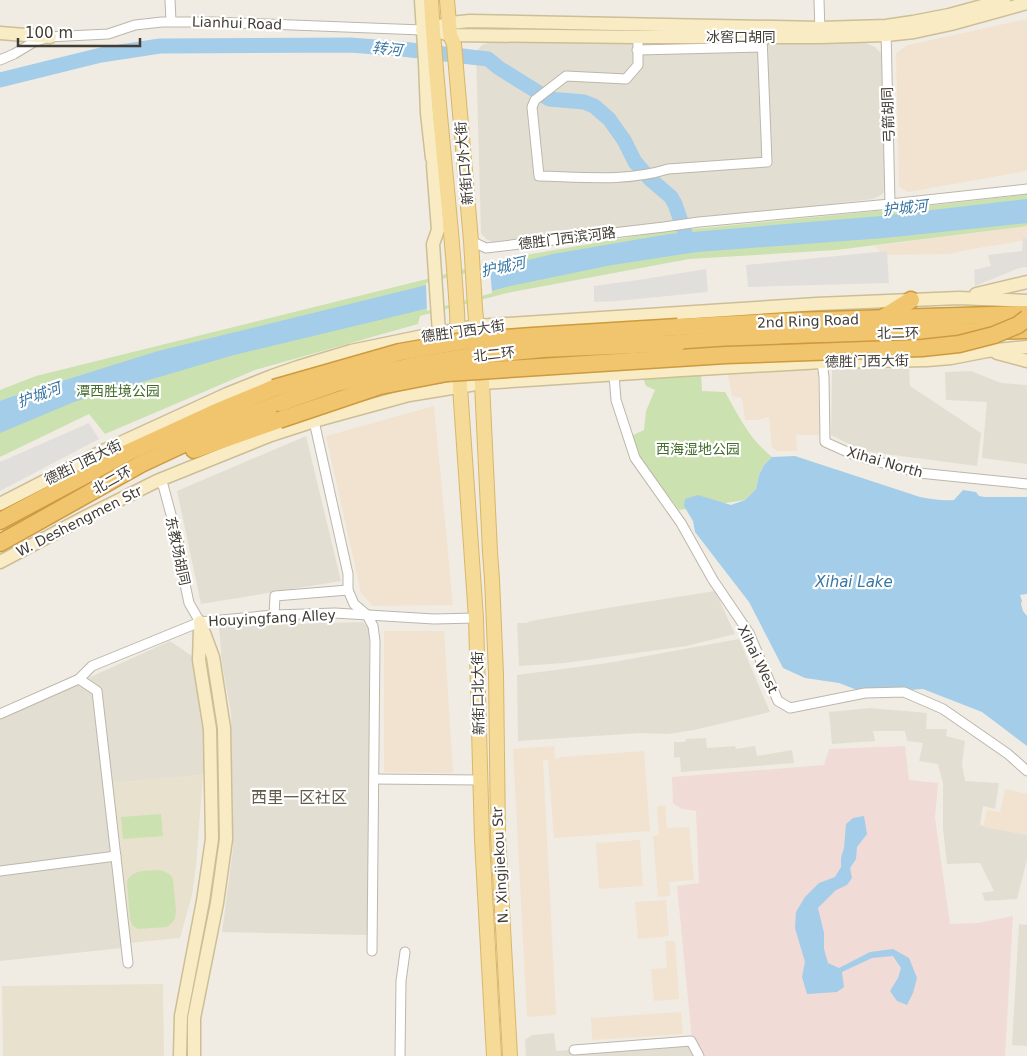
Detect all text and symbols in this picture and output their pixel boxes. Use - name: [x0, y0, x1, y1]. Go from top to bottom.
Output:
- street label: Lianhui Road: [192, 13, 282, 33]
- scale bar: [18, 15, 140, 47]
- text: 100 m: [25, 24, 73, 42]
- street label: 冰窖口胡同: [706, 29, 776, 45]
- water label: 转河: [371, 38, 406, 60]
- street label: 弓箭胡同: [879, 87, 897, 143]
- street label: 新街口外大街: [452, 120, 476, 206]
- water label: 护城河: [882, 196, 931, 219]
- street label: 德胜门西滨河路: [517, 224, 617, 252]
- water label: 护城河: [479, 253, 530, 280]
- street label: 2nd Ring Road: [757, 311, 859, 331]
- street label: 德胜门西大街: [420, 317, 506, 345]
- street label: 北二环: [877, 325, 919, 341]
- street label: 北二环: [472, 344, 516, 364]
- street label: 德胜门西大街: [825, 352, 909, 370]
- water label: 护城河: [15, 378, 66, 411]
- park label: 潭西胜境公园: [76, 383, 160, 399]
- street label: 德胜门西大街: [42, 436, 124, 488]
- park label: 西海湿地公园: [656, 441, 740, 457]
- street label: Xihai North: [845, 443, 925, 481]
- street label: 北二环: [90, 463, 134, 497]
- street label: W. Deshengmen Str: [14, 482, 145, 560]
- street label: 东教场胡同: [163, 515, 193, 587]
- water label: Xihai Lake: [814, 573, 893, 591]
- street label: Houyingfang Alley: [208, 607, 336, 629]
- street label: Xihai West: [735, 622, 782, 696]
- street label: 新街口北大街: [469, 651, 487, 735]
- district label: 西里一区社区: [251, 788, 347, 807]
- street label: N. Xingjiekou Str: [489, 806, 511, 924]

